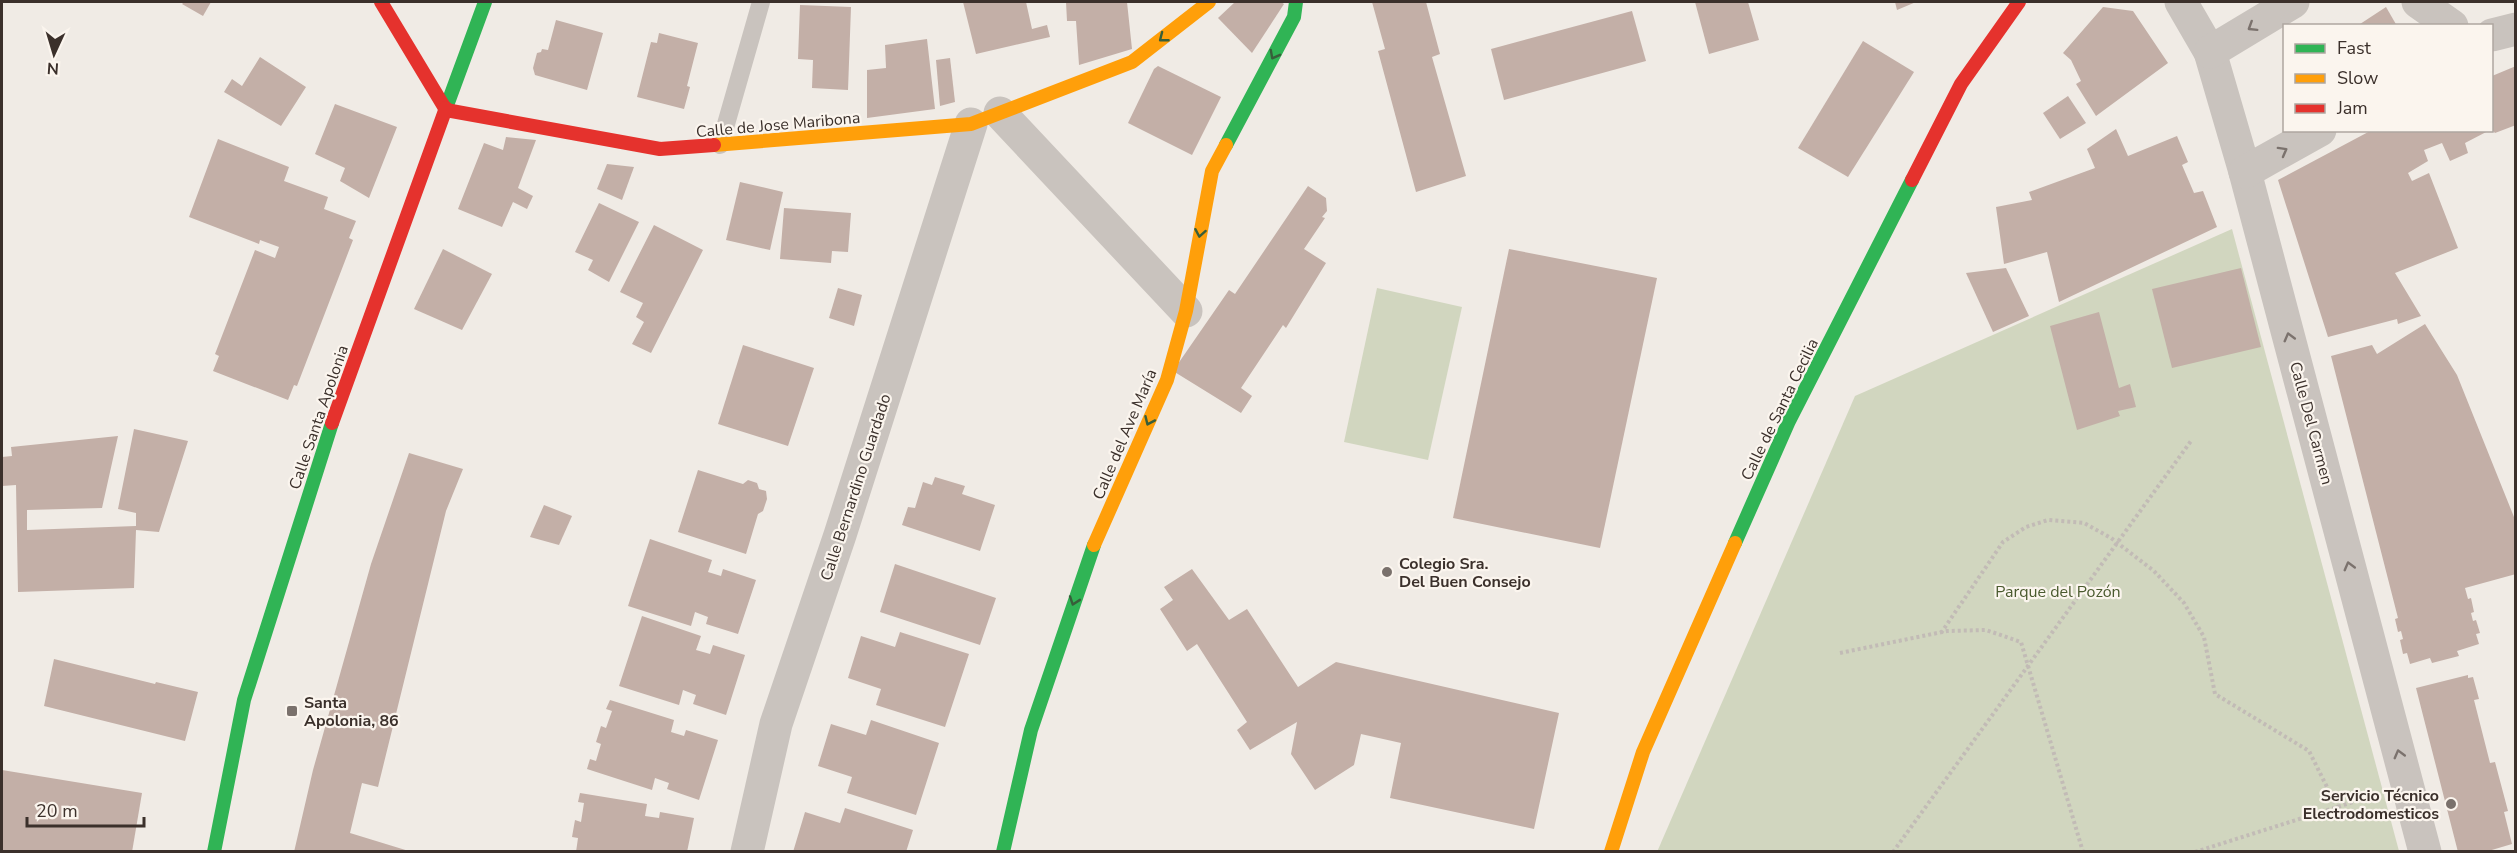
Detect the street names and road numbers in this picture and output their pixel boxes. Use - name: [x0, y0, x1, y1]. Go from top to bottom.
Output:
- street label: Calle de Jose Maribona: [695, 107, 861, 143]
- street label: Calle de Santa Cecilia: [1736, 335, 1824, 484]
- street label: Calle Santa Apolonia: [284, 342, 354, 492]
- street label: Calle Del Carmen: [2284, 359, 2338, 487]
- street label: Calle del Ave María: [1087, 366, 1162, 503]
- street label: Calle Bernardino Guardado: [815, 391, 897, 583]

